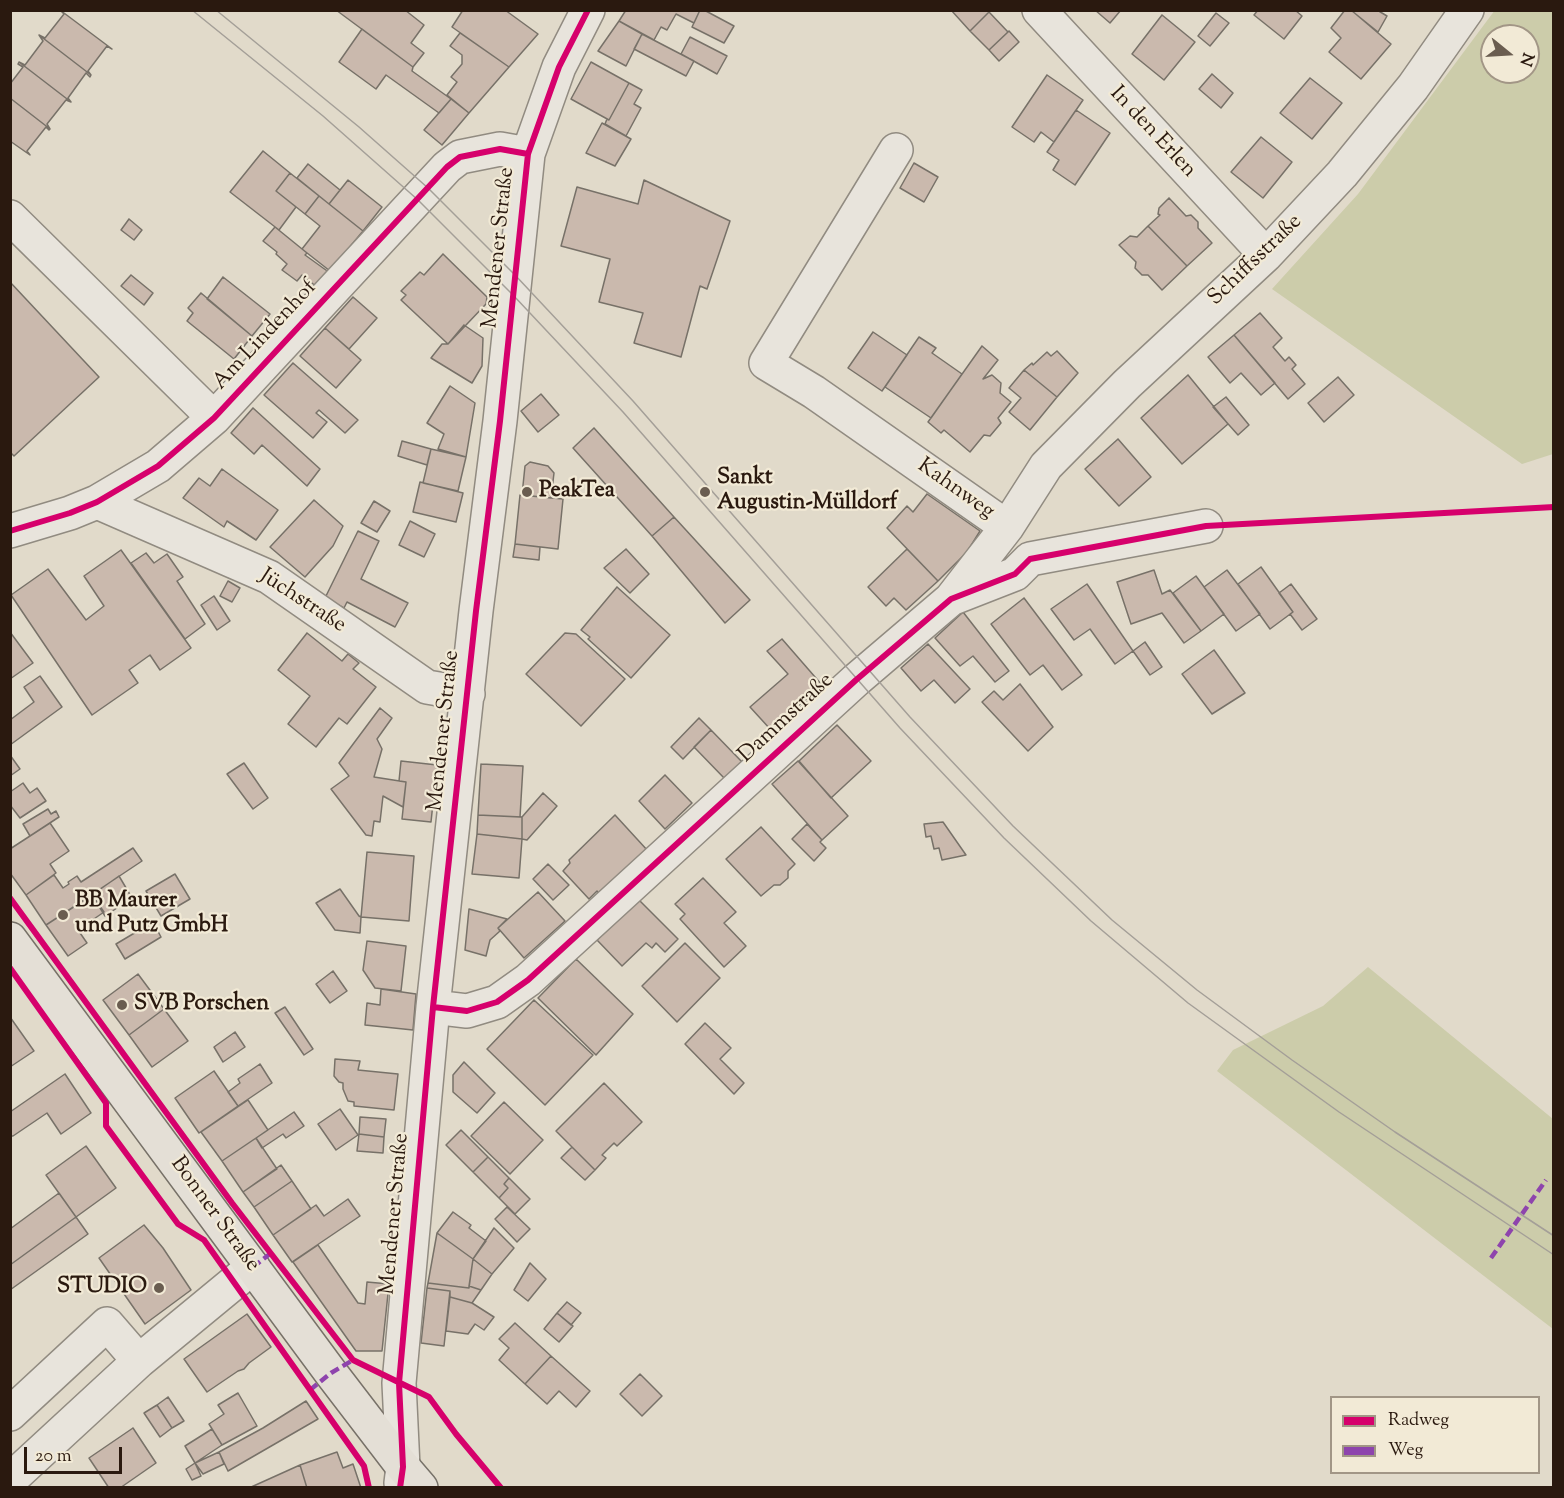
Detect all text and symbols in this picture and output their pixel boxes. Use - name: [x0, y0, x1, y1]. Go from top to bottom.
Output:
- north arrow: [1480, 24, 1540, 84]
- text: N: [1513, 49, 1539, 69]
- street label: In den Erlen: [1103, 82, 1201, 184]
- street label: Mendener Straße: [478, 166, 522, 330]
- street label: Schiffsstraße: [1203, 210, 1309, 312]
- street label: Am Lindenhof: [208, 276, 324, 396]
- street label: Kahnweg: [911, 454, 999, 526]
- place label: Sankt Augustin-Mülldorf: [717, 466, 897, 518]
- place label: PeakTea: [539, 479, 615, 505]
- marker: PeakTea: [520, 485, 534, 499]
- marker: Sankt Augustin-Mülldorf: [698, 485, 712, 499]
- street label: Jüchstraße: [254, 564, 350, 640]
- street label: Mendener Straße: [423, 649, 467, 813]
- street label: Dammstraße: [734, 668, 840, 770]
- place label: BB Maurer und Putz GmbH: [75, 889, 228, 940]
- marker: BB Maurer und Putz GmbH: [56, 908, 70, 922]
- place label: SVB Porschen: [134, 992, 269, 1018]
- marker: SVB Porschen: [115, 998, 129, 1012]
- street label: Mendener Straße: [376, 1132, 416, 1296]
- street label: Bonner Straße: [163, 1152, 265, 1278]
- place label: STUDIO: [57, 1275, 147, 1301]
- marker: STUDIO: [152, 1281, 166, 1295]
- legend: [1330, 1396, 1540, 1474]
- text: Radweg: [1388, 1408, 1449, 1434]
- scale bar: [27, 1435, 124, 1473]
- text: Weg: [1388, 1438, 1423, 1464]
- text: 20 m: [35, 1444, 72, 1470]

